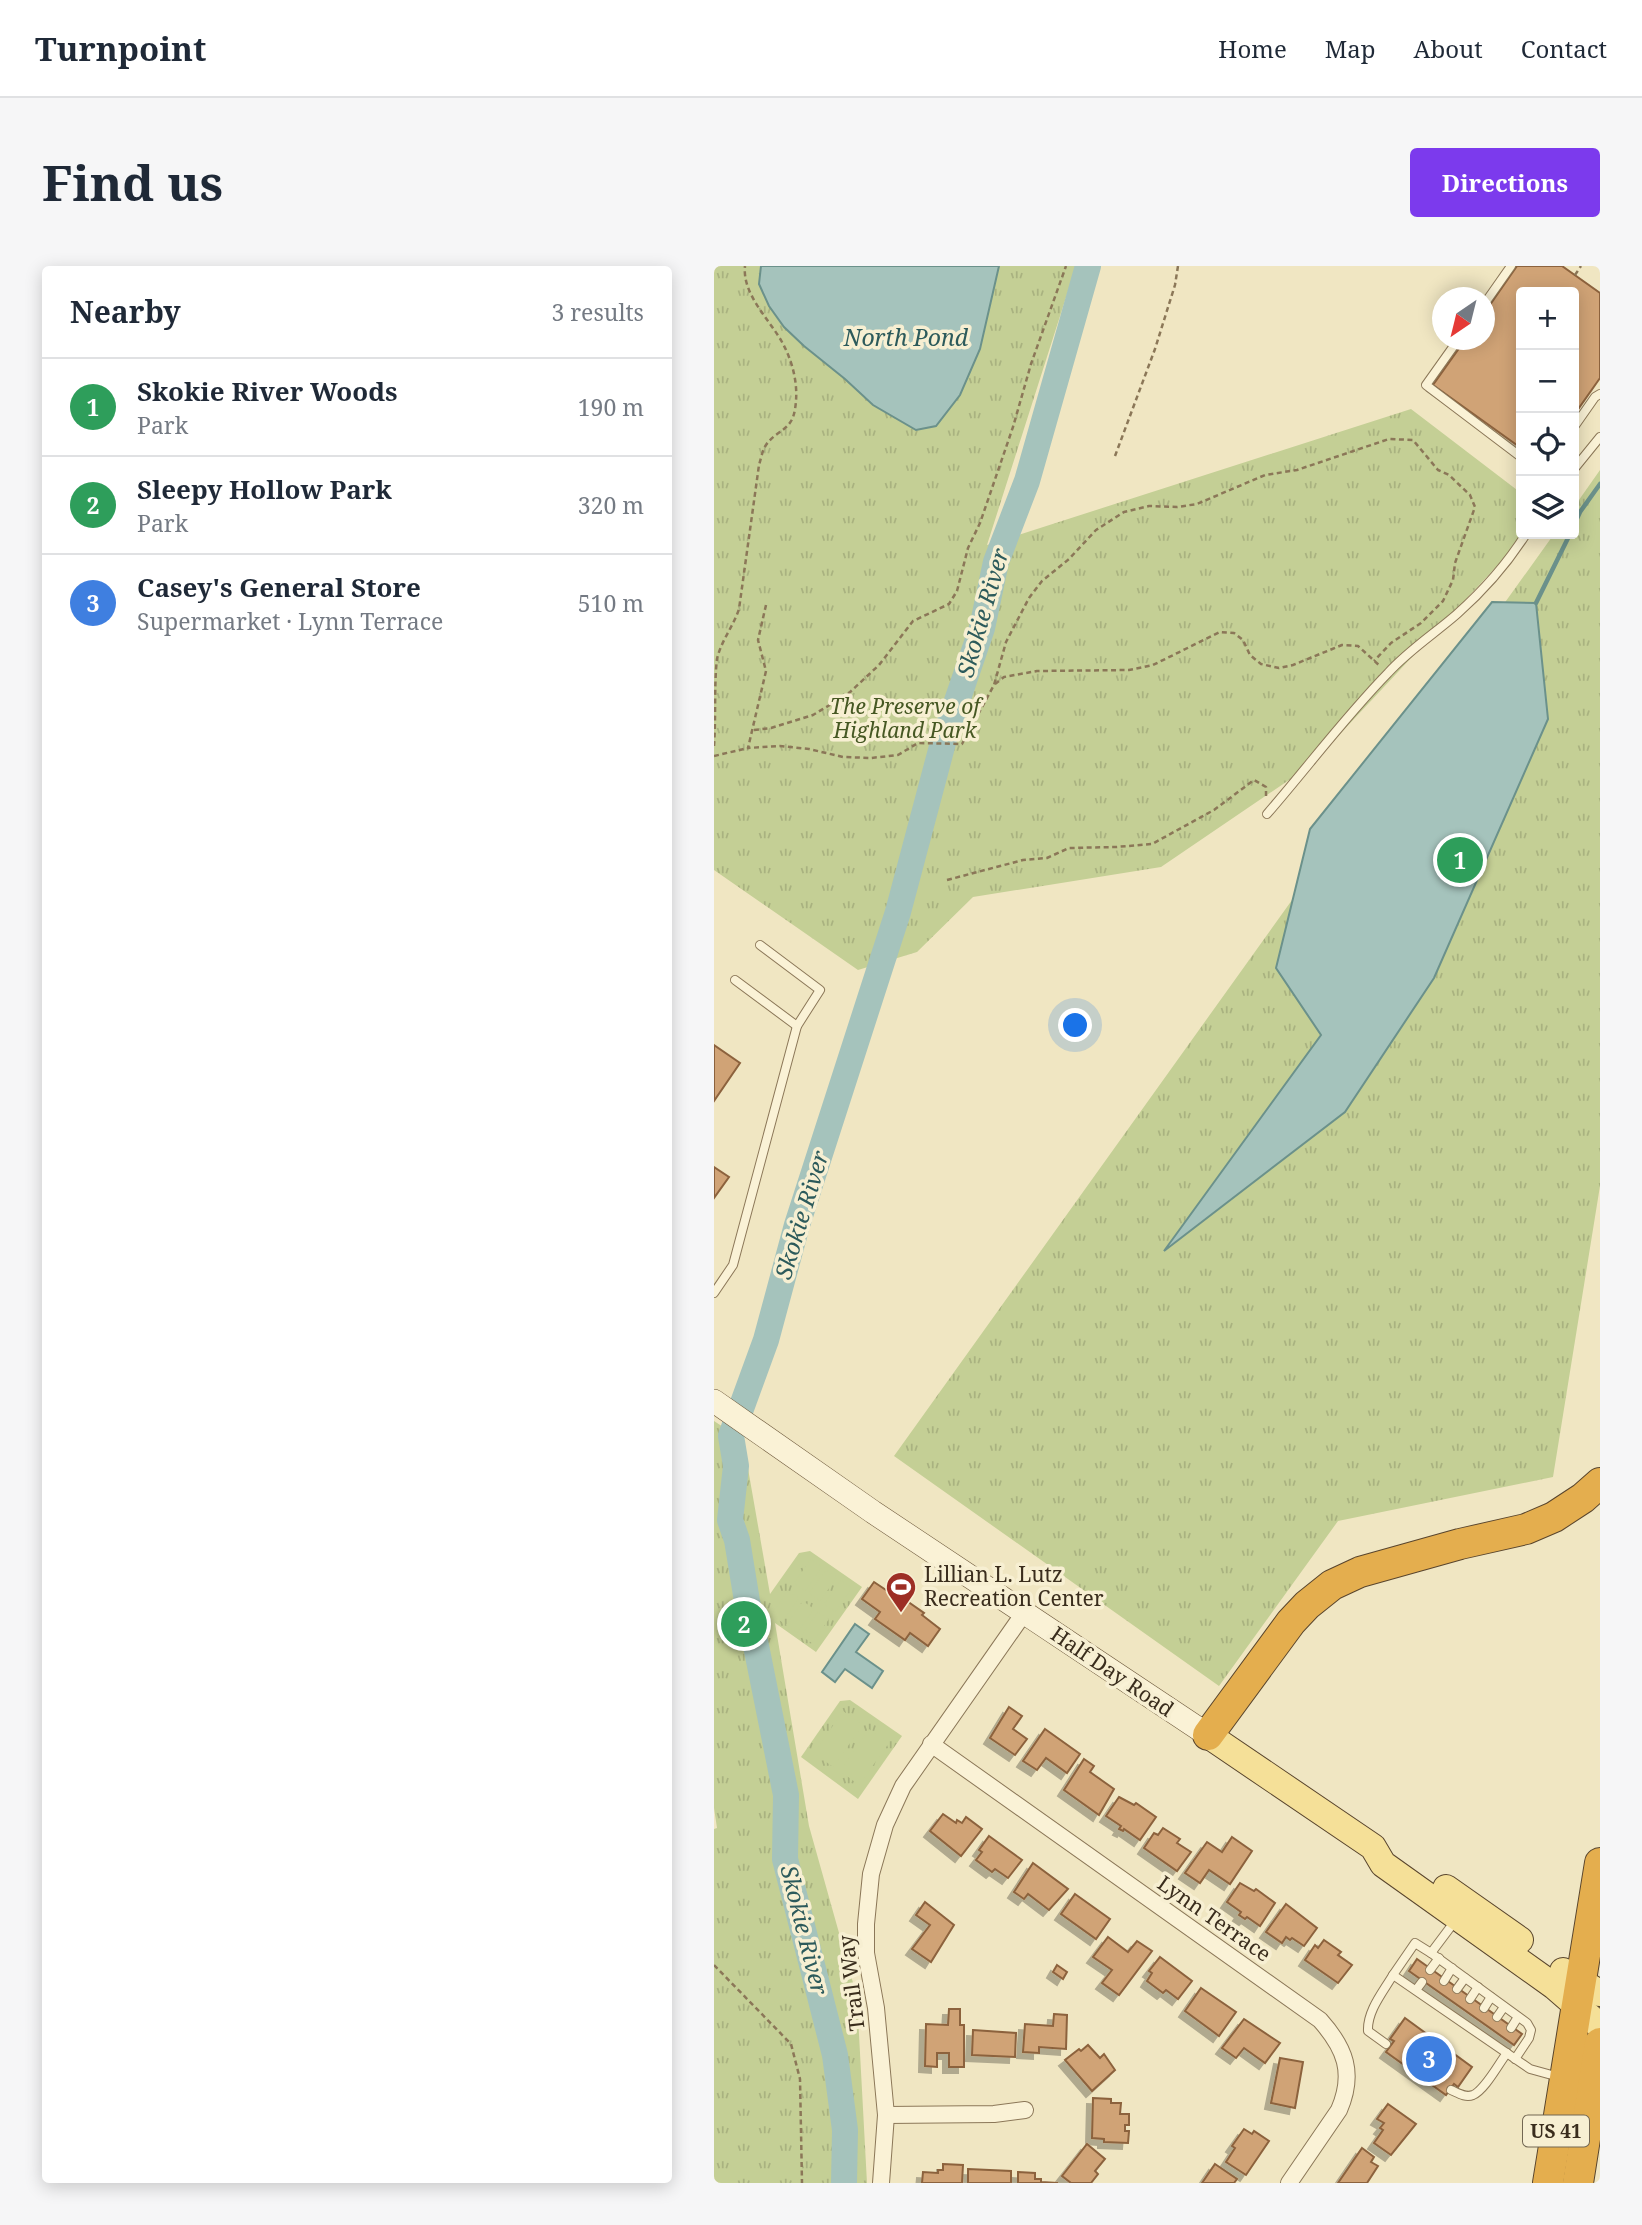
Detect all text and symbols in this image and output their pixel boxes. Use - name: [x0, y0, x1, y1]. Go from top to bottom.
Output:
- text: Turnpoint: [35, 26, 206, 71]
- text: Home: [1218, 32, 1287, 65]
- text: Map: [1325, 32, 1376, 65]
- text: About: [1414, 32, 1483, 65]
- text: Contact: [1521, 32, 1607, 65]
- button: Directions: [1410, 148, 1600, 217]
- text: Find us: [42, 149, 223, 215]
- north arrow: [1432, 287, 1495, 350]
- map controls: [1516, 287, 1579, 539]
- button: +: [1516, 287, 1579, 350]
- text: Nearby: [70, 291, 181, 332]
- text: 3 results: [551, 296, 644, 328]
- water label: North Pond: [843, 321, 969, 353]
- button: −: [1516, 350, 1579, 413]
- text: Skokie River Woods: [137, 373, 398, 409]
- text: 1: [87, 391, 100, 423]
- text: 190 m: [578, 391, 644, 423]
- text: Park: [137, 409, 188, 441]
- button: locate: [1516, 413, 1579, 476]
- text: Sleepy Hollow Park: [137, 471, 392, 507]
- button: layers: [1516, 476, 1579, 539]
- text: 2: [87, 489, 100, 521]
- text: 320 m: [578, 489, 644, 521]
- text: Park: [137, 507, 188, 539]
- water label: Skokie River: [948, 544, 1016, 681]
- text: Casey's General Store: [137, 569, 421, 605]
- text: 3: [87, 587, 100, 619]
- text: 510 m: [578, 587, 644, 619]
- text: Supermarket · Lynn Terrace: [137, 605, 443, 637]
- park label: The Preserve of Highland Park: [830, 692, 984, 744]
- pin: 1: [1437, 834, 1483, 886]
- your location: [1058, 1008, 1092, 1042]
- water label: Skokie River: [766, 1146, 836, 1283]
- place label: Lillian L. Lutz Recreation Center: [924, 1560, 1104, 1612]
- sports icon: Lillian L. Lutz Recreation Center: [884, 1570, 918, 1614]
- pin: 2: [721, 1598, 767, 1650]
- street label: Half Day Road: [1046, 1620, 1180, 1723]
- water label: Skokie River: [773, 1862, 837, 1998]
- street label: Lynn Terrace: [1152, 1869, 1277, 1968]
- street label: Trail Way: [831, 1933, 871, 2033]
- pin: 3: [1406, 2033, 1452, 2085]
- road number: US 41: [1523, 2116, 1589, 2147]

